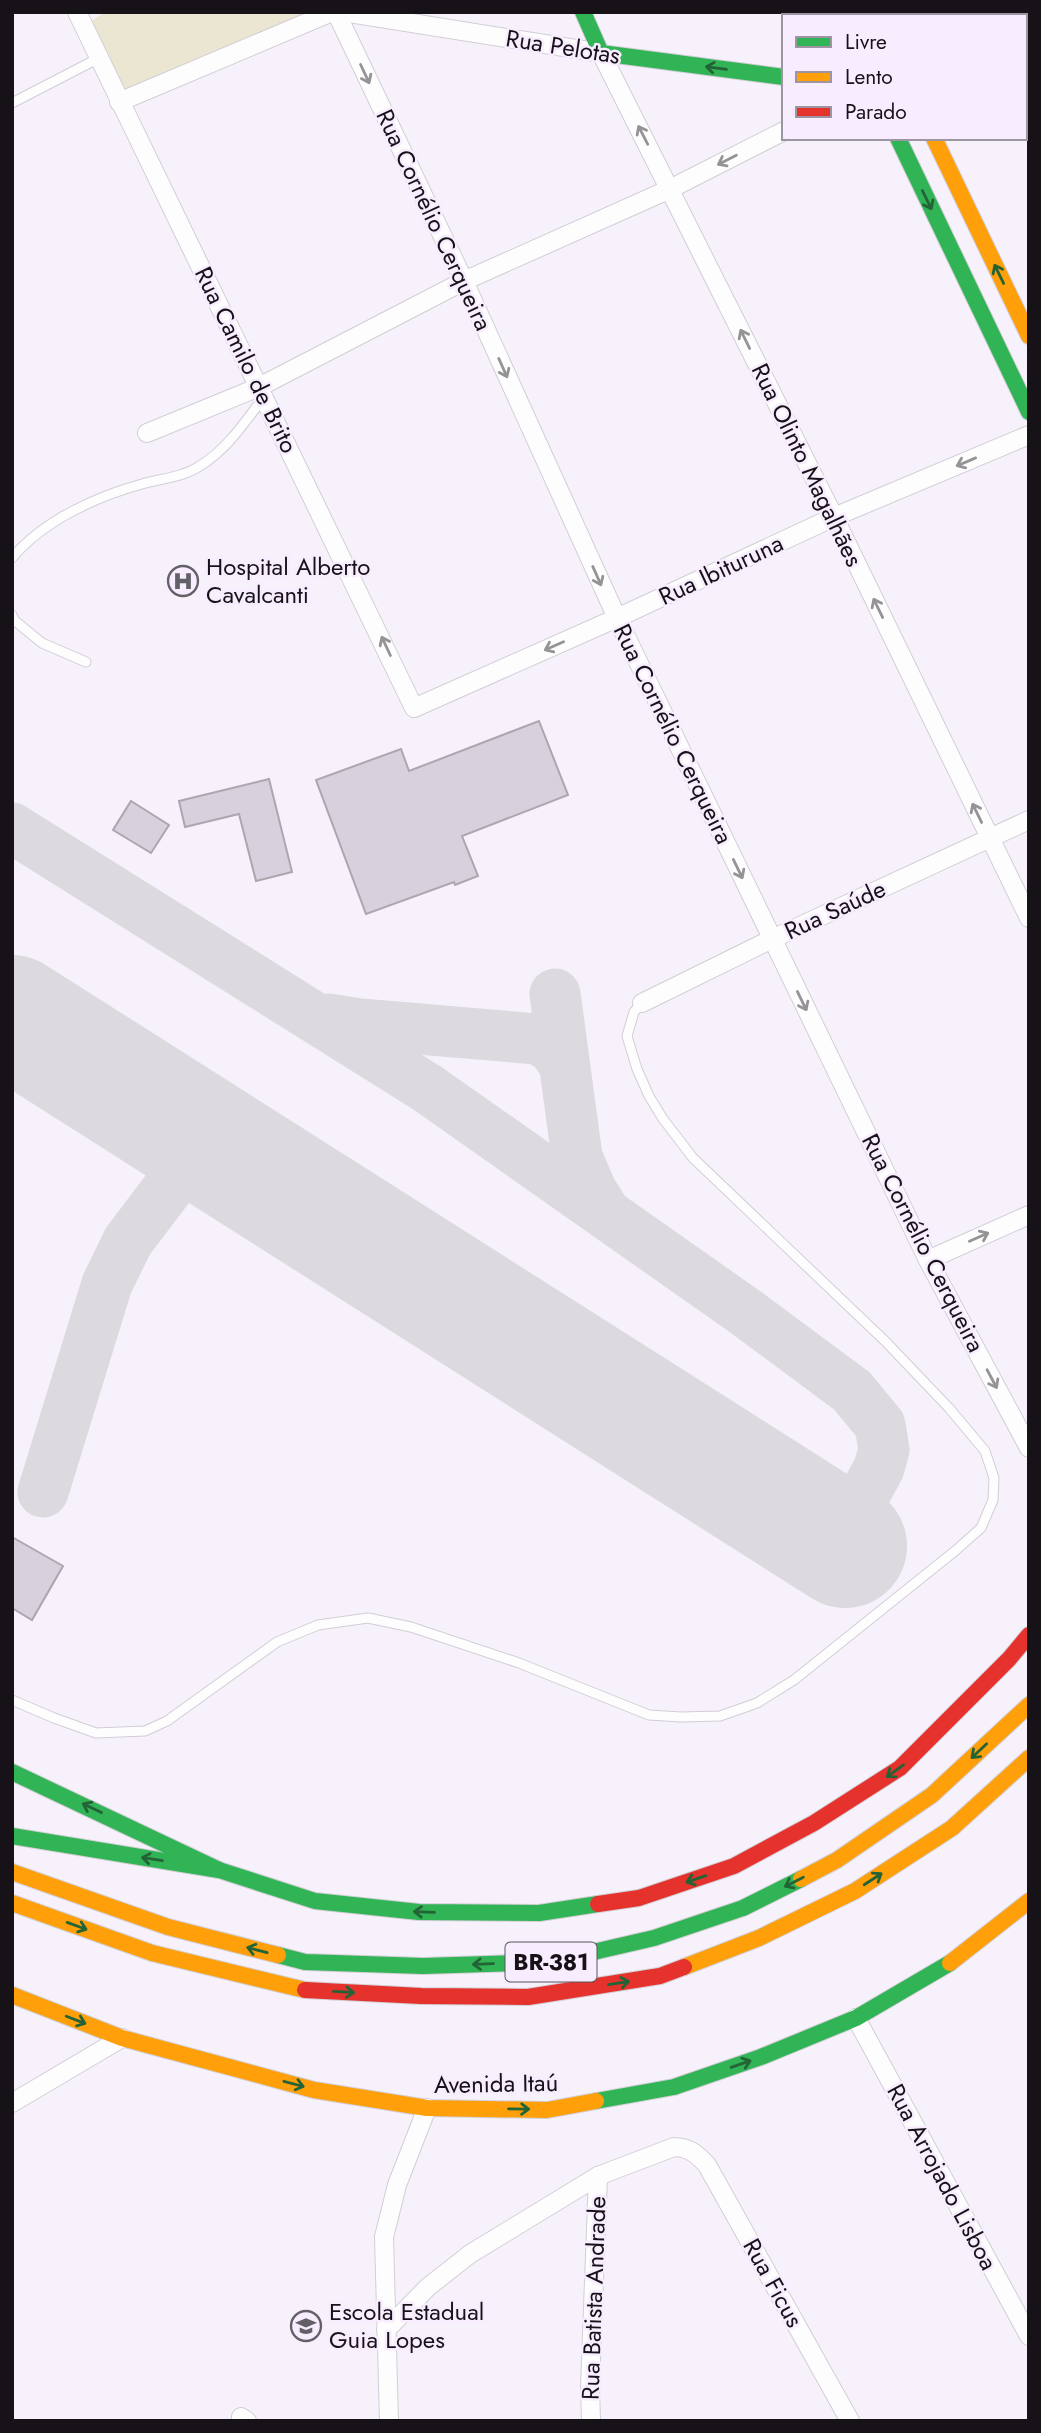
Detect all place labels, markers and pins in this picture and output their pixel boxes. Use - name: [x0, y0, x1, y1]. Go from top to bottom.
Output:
- place label: Hospital Alberto Cavalcanti: [206, 549, 370, 612]
- hospital icon: Hospital Alberto Cavalcanti: [166, 564, 200, 598]
- place label: Escola Estadual Guia Lopes: [329, 2294, 484, 2357]
- school or university icon: Escola Estadual Guia Lopes: [289, 2309, 323, 2343]

